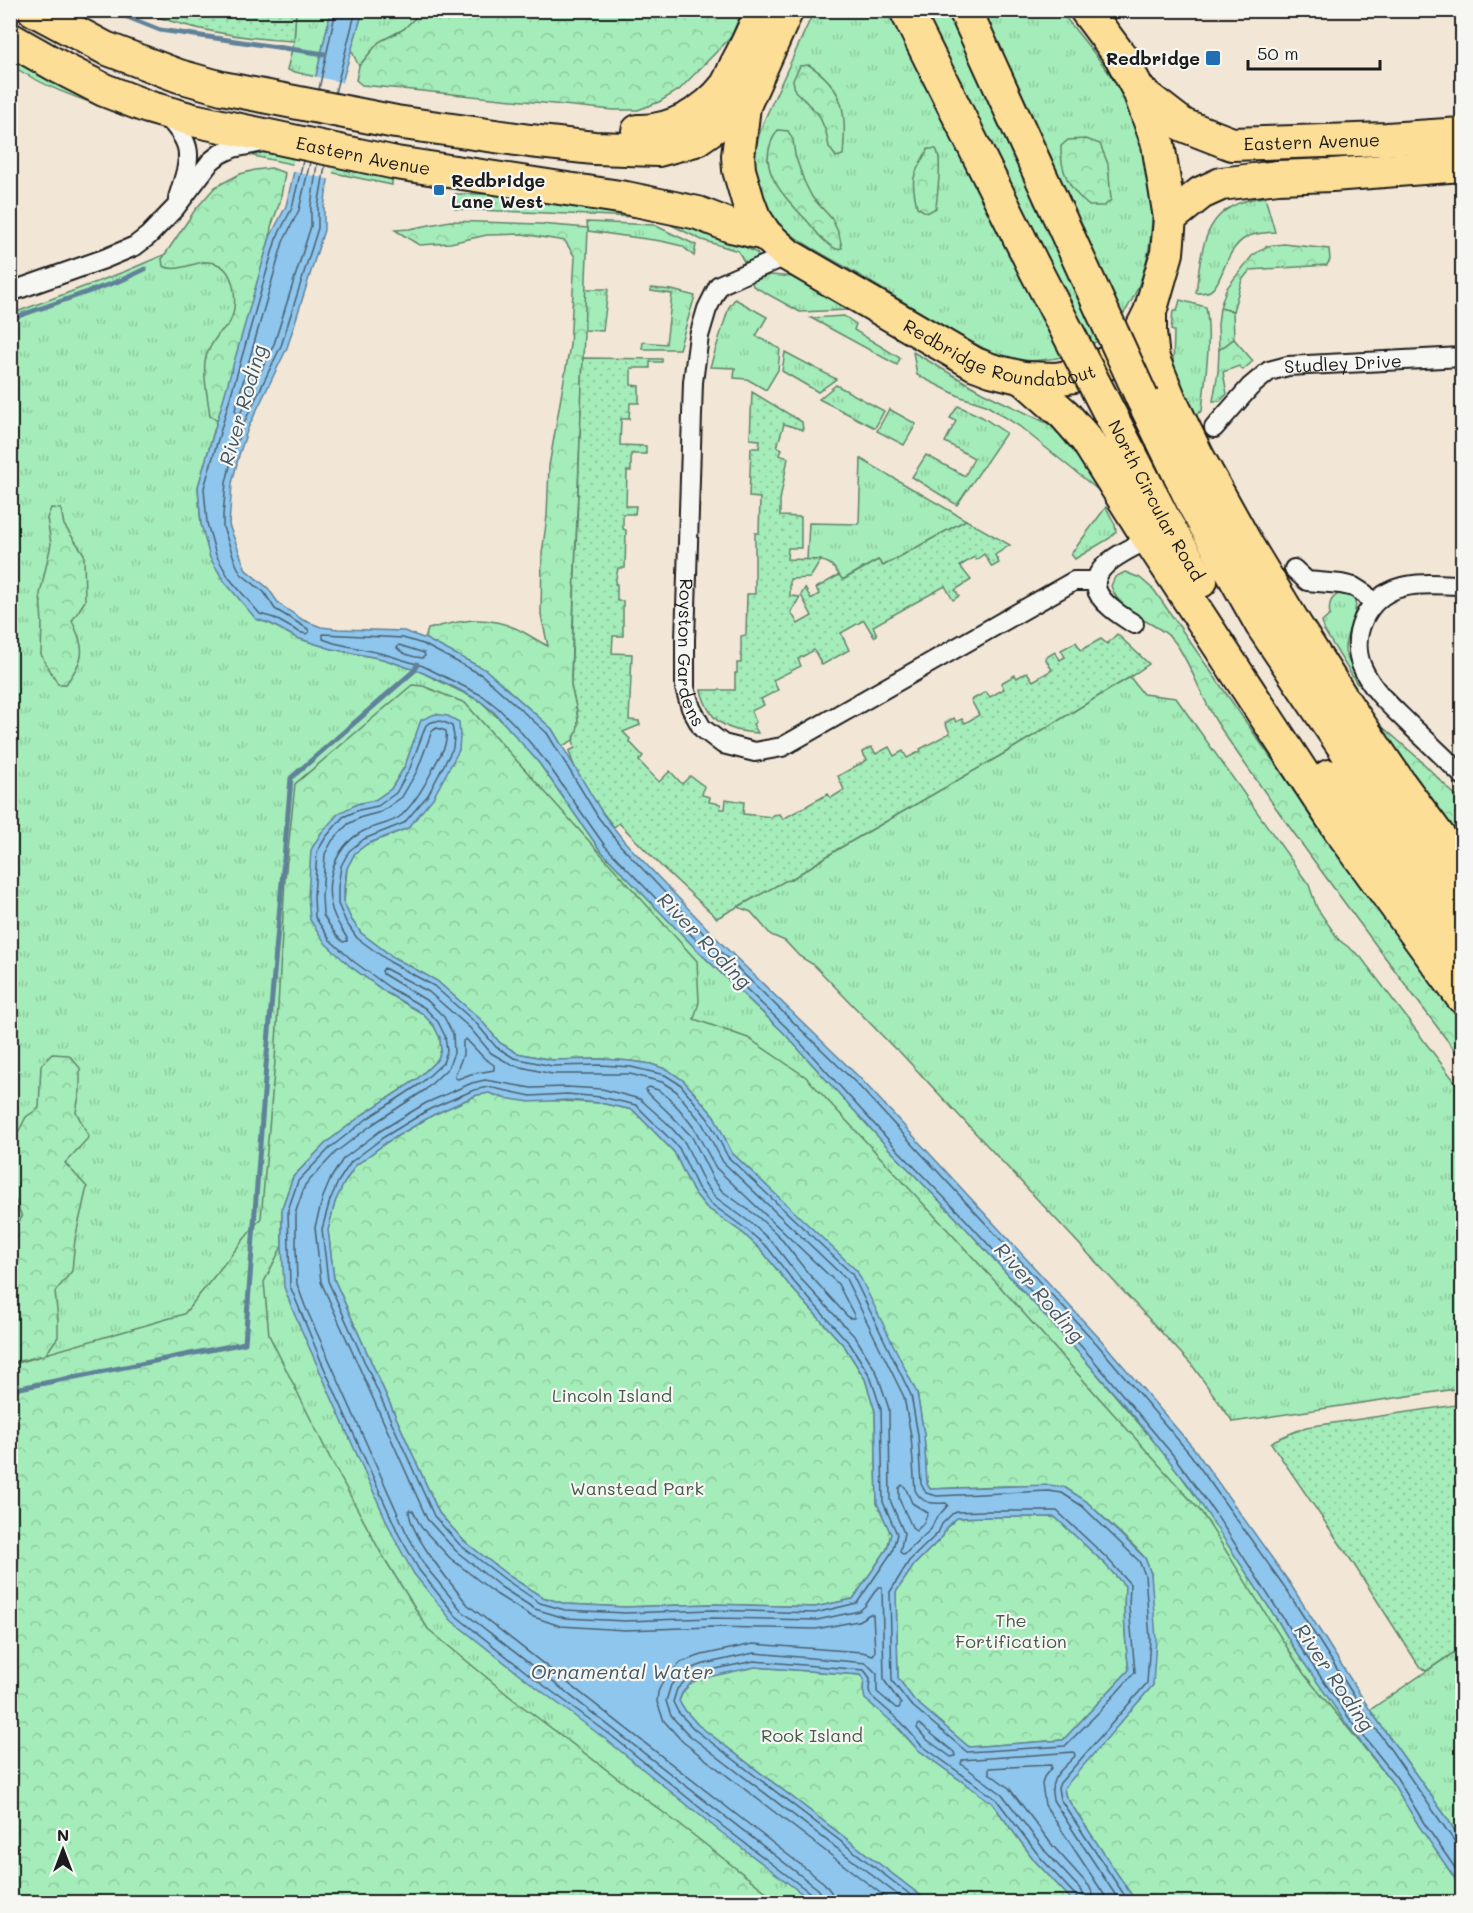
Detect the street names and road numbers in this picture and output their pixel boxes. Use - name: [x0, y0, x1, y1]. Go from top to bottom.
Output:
- street label: Eastern Avenue: [1243, 127, 1380, 156]
- street label: Eastern Avenue: [294, 130, 432, 180]
- street label: Redbridge Roundabout: [899, 313, 1098, 391]
- street label: Studley Drive: [1283, 348, 1402, 378]
- street label: North Circular Road: [1103, 416, 1210, 585]
- street label: Royston Gardens: [673, 578, 711, 731]

